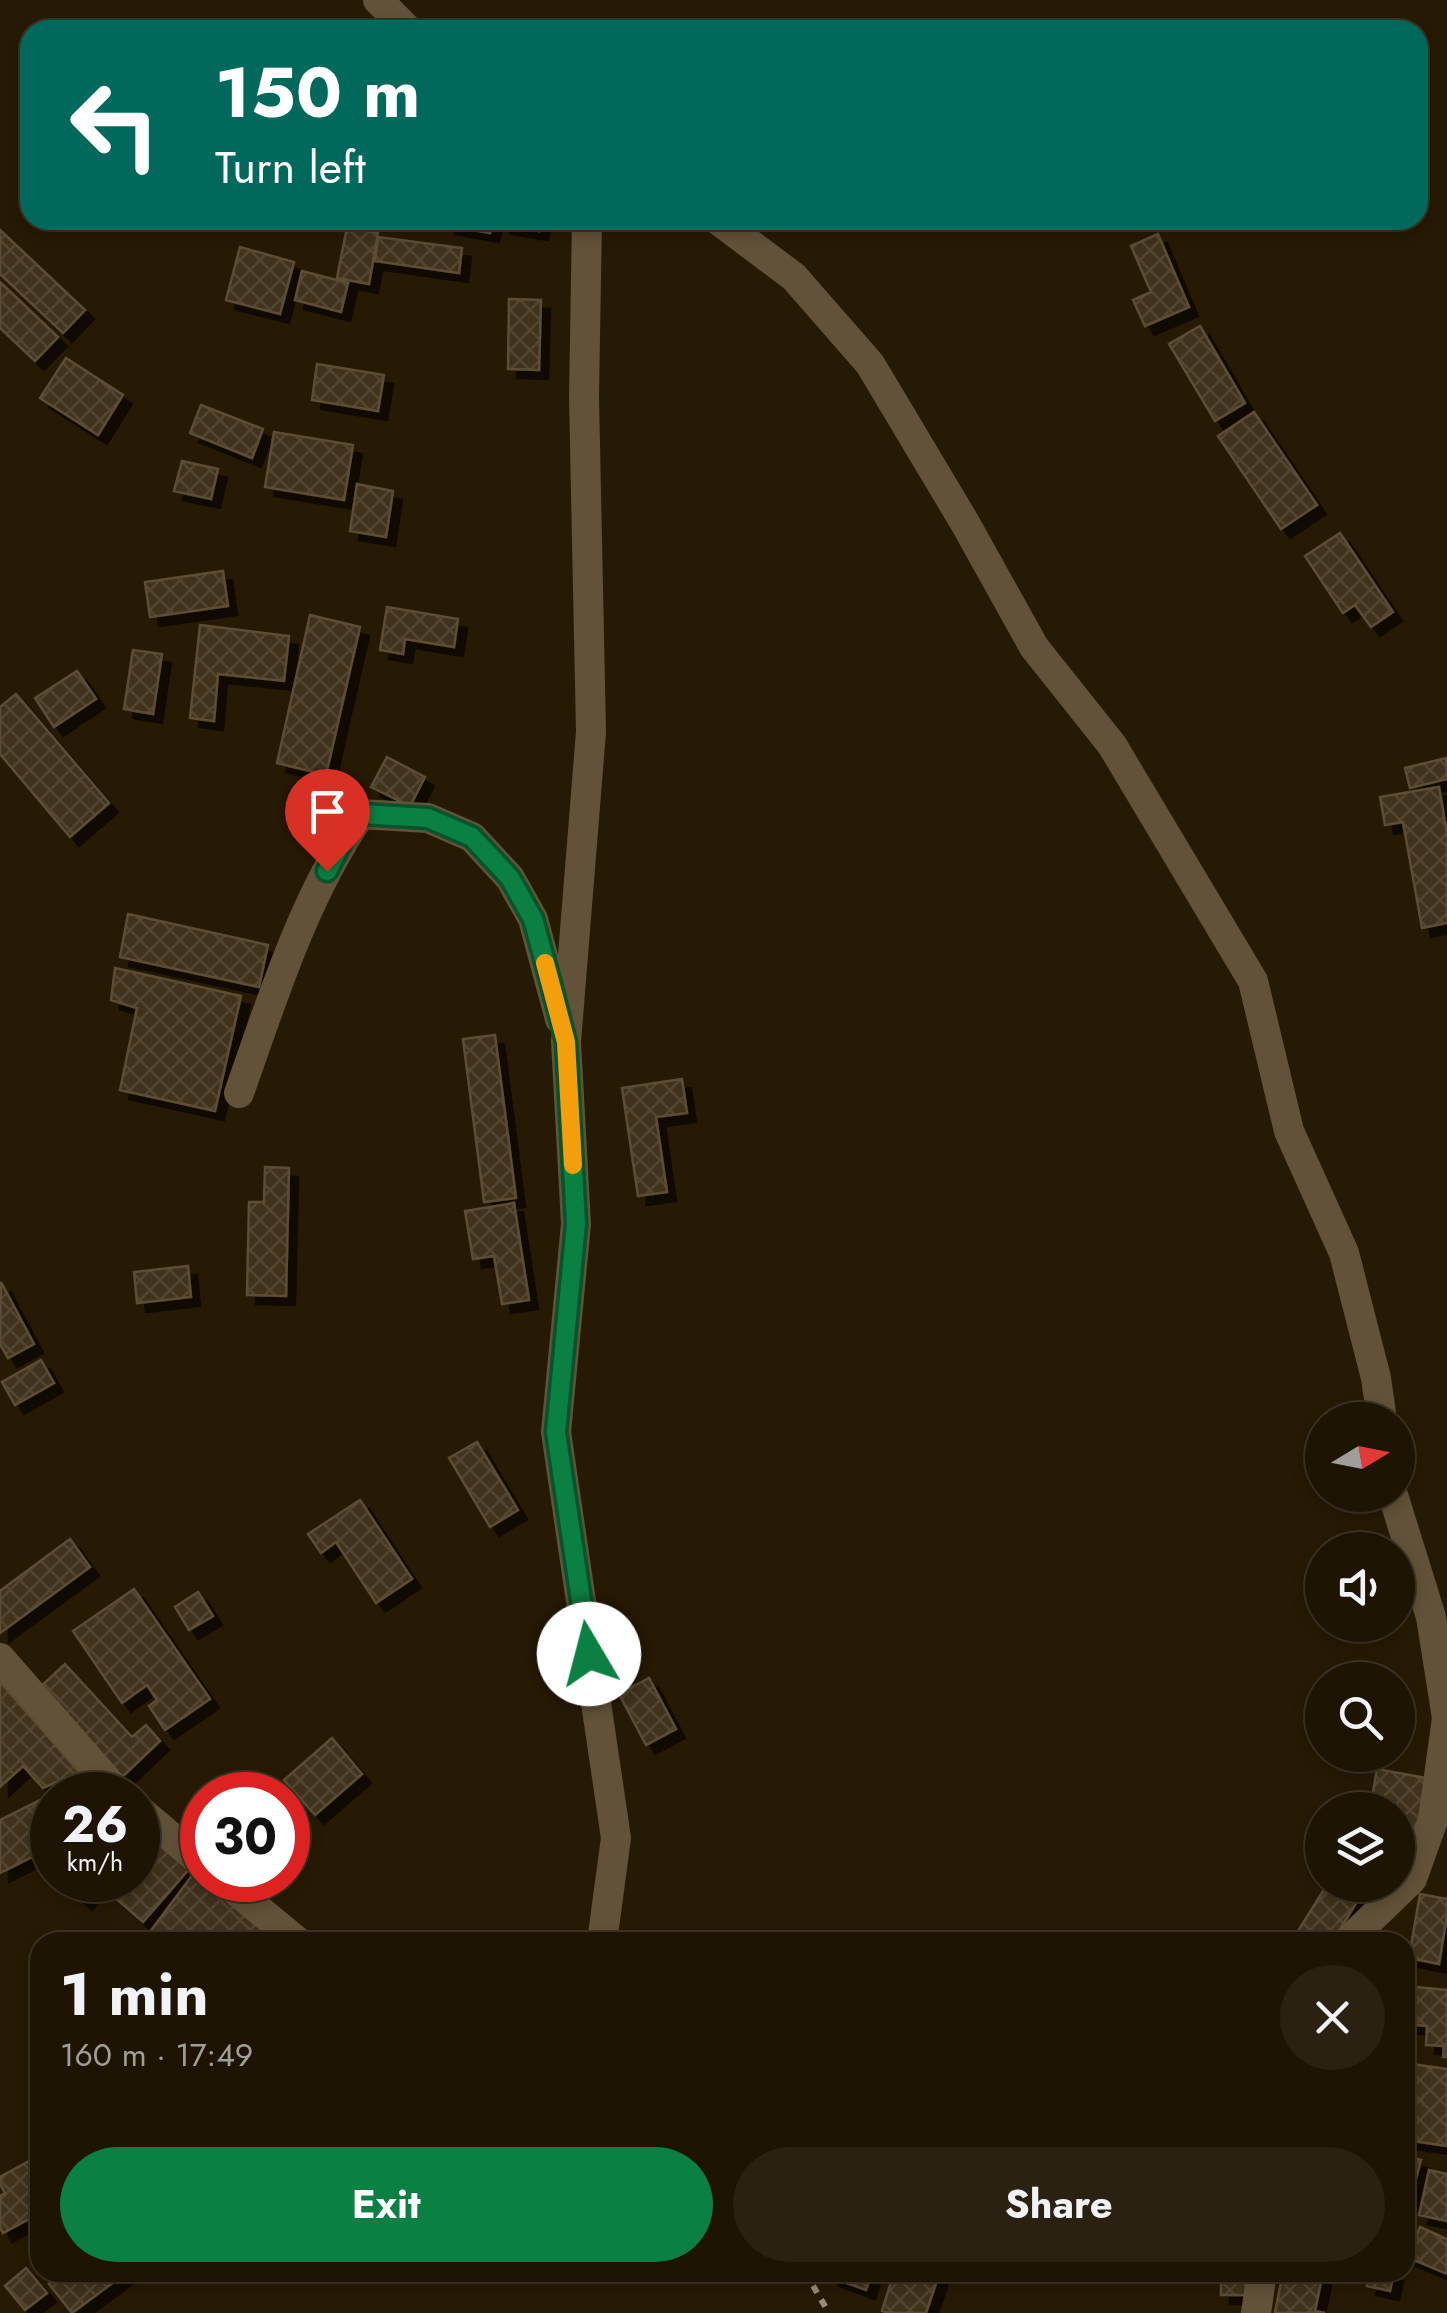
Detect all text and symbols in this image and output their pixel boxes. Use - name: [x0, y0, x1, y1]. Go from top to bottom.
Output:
- text: 150 m: [215, 42, 421, 143]
- icon: left: [50, 60, 180, 190]
- text: Turn left: [215, 135, 366, 200]
- pin: [285, 769, 370, 872]
- icon: arrive: [300, 784, 355, 839]
- north arrow: [1305, 1402, 1415, 1512]
- map controls: [1305, 1402, 1415, 1902]
- button: sound: [1305, 1532, 1415, 1642]
- position arrow: [537, 1602, 641, 1706]
- button: search: [1305, 1662, 1415, 1772]
- speed limit sign: 30: [180, 1772, 310, 1902]
- text: 26: [62, 1788, 128, 1861]
- button: layers: [1305, 1792, 1415, 1902]
- text: km/h: [67, 1844, 123, 1880]
- text: 1 min: [60, 1951, 209, 2038]
- button: close: [1280, 1965, 1385, 2070]
- text: 160 m · 17:49: [60, 2032, 253, 2078]
- button: Exit: [60, 2147, 713, 2262]
- button: Share: [733, 2147, 1385, 2262]

